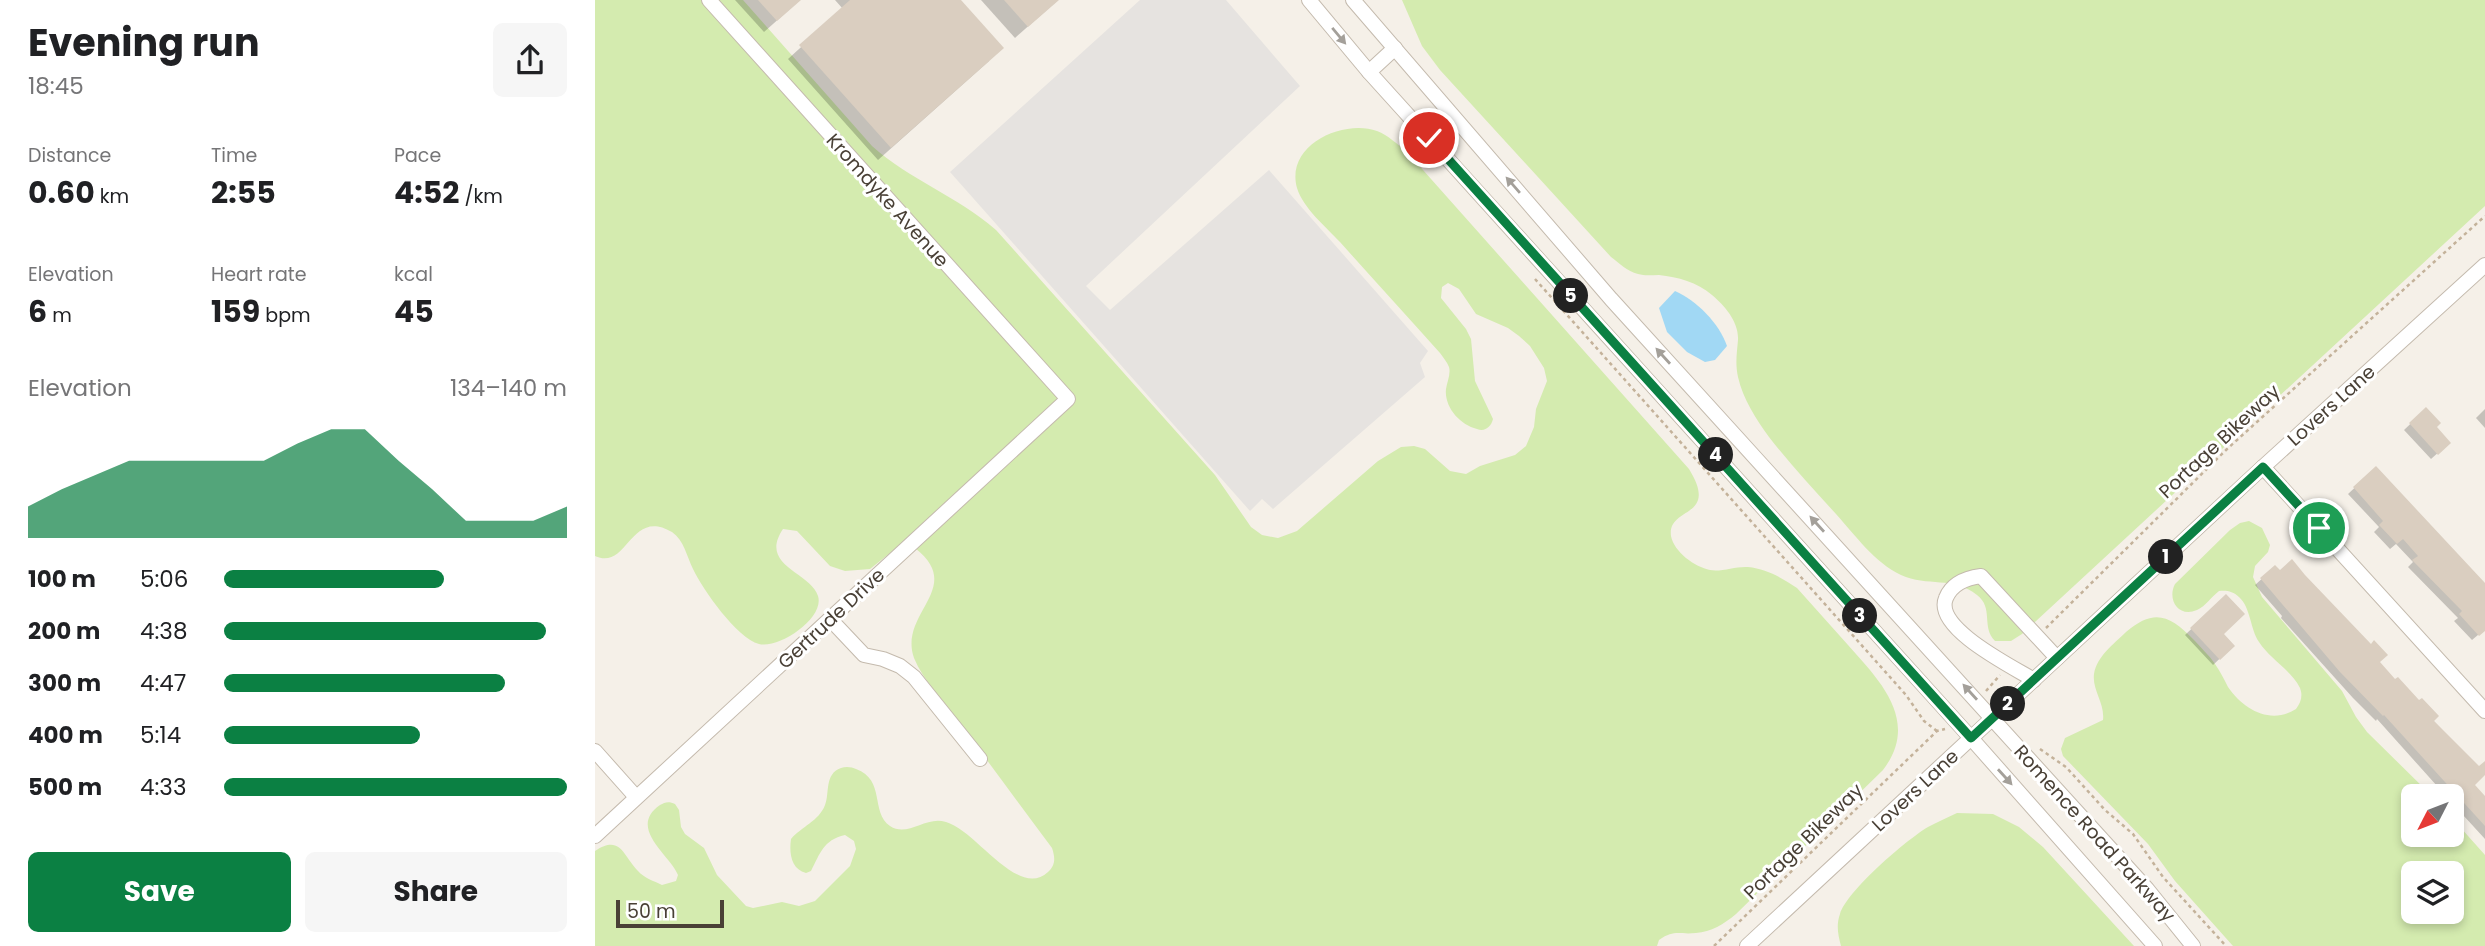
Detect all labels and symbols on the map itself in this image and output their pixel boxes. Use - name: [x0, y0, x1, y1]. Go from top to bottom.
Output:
- one-way arrow: [1331, 27, 1346, 45]
- pin: [1399, 108, 1459, 168]
- street label: Kromdyke Avenue: [820, 127, 955, 273]
- one-way arrow: [1506, 177, 1521, 194]
- pin: 5: [1553, 278, 1588, 314]
- one-way arrow: [1656, 348, 1672, 365]
- street label: Lovers Lane: [2281, 359, 2381, 452]
- street label: Portage Bikeway: [2153, 378, 2286, 505]
- pin: 4: [1699, 438, 1733, 472]
- pin: [2289, 498, 2349, 558]
- one-way arrow: [1809, 516, 1825, 533]
- pin: 1: [2149, 540, 2183, 574]
- street label: Gertrude Drive: [772, 562, 891, 675]
- pin: 3: [1843, 598, 1877, 634]
- one-way arrow: [1962, 683, 1978, 701]
- pin: 2: [1991, 686, 2025, 722]
- street label: Romence Road Parkway: [2008, 739, 2182, 928]
- street label: Lovers Lane: [1866, 743, 1965, 838]
- one-way arrow: [1997, 768, 2013, 785]
- street label: Portage Bikeway: [1738, 777, 1869, 906]
- north arrow: [2401, 784, 2464, 847]
- scale bar: [616, 897, 725, 929]

